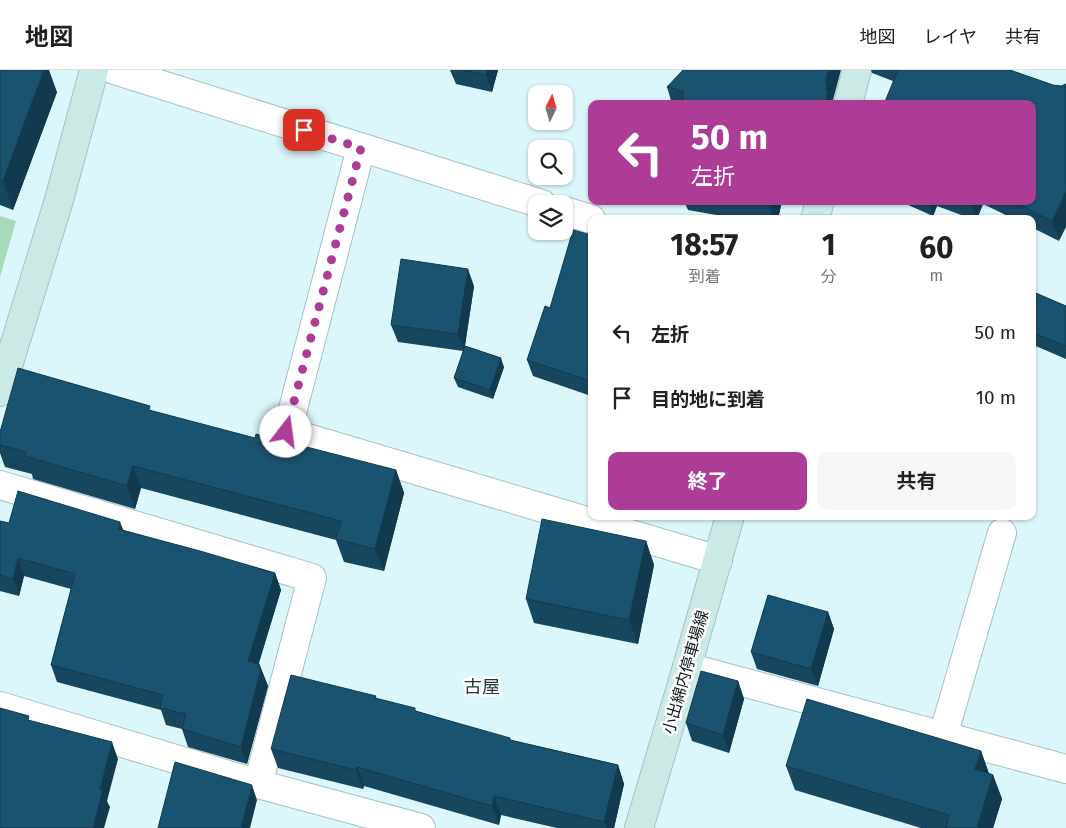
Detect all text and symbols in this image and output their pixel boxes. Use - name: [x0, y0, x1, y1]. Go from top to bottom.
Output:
- text: 地図: [25, 23, 73, 51]
- text: 地図: [860, 26, 896, 48]
- text: レイヤ: [924, 26, 977, 48]
- text: 共有: [1005, 26, 1041, 48]
- north arrow: [528, 85, 572, 130]
- map controls: [528, 85, 573, 240]
- pin: [283, 109, 325, 151]
- icon: arrive: [290, 116, 318, 144]
- text: 50 m: [691, 116, 768, 158]
- icon: left: [608, 120, 673, 185]
- button: search: [528, 140, 573, 185]
- text: 左折: [691, 163, 735, 190]
- button: layers: [528, 195, 573, 240]
- text: 18:57: [670, 227, 738, 263]
- text: 1: [822, 227, 836, 263]
- text: 60: [919, 230, 954, 266]
- text: m: [930, 266, 943, 285]
- text: 到着: [688, 267, 720, 286]
- text: 分: [821, 267, 837, 286]
- icon: left: [608, 319, 636, 347]
- text: 50 m: [975, 321, 1016, 344]
- text: 左折: [651, 323, 689, 346]
- icon: arrive: [608, 384, 636, 412]
- text: 10 m: [976, 386, 1016, 409]
- text: 目的地に到着: [651, 388, 765, 411]
- position arrow: [259, 405, 311, 457]
- button: 終了: [608, 452, 807, 510]
- button: 共有: [817, 452, 1016, 510]
- street label: 小出綿内停車場線: [659, 608, 712, 736]
- district label: 古屋: [464, 676, 500, 698]

